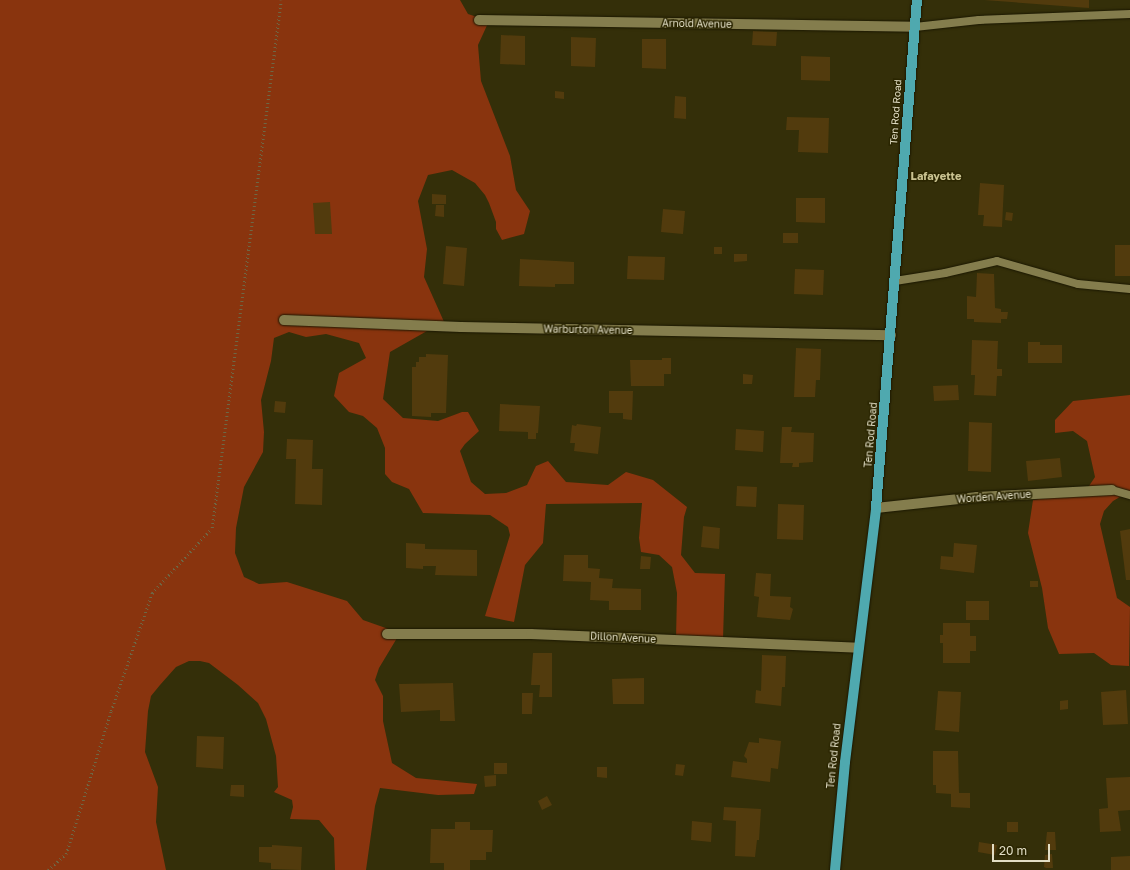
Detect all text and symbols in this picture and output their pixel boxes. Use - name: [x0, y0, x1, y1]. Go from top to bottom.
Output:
- street label: Arnold Avenue: [662, 17, 732, 31]
- street label: Ten Rod Road: [888, 79, 904, 145]
- district label: Lafayette: [911, 169, 961, 183]
- street label: Warburton Avenue: [543, 323, 633, 337]
- street label: Ten Rod Road: [862, 402, 880, 468]
- street label: Worden Avenue: [956, 488, 1032, 506]
- street label: Dillon Avenue: [590, 630, 656, 646]
- street label: Ten Rod Road: [825, 723, 843, 789]
- scale bar: [994, 836, 1052, 862]
- text: 20 m: [999, 843, 1027, 858]

